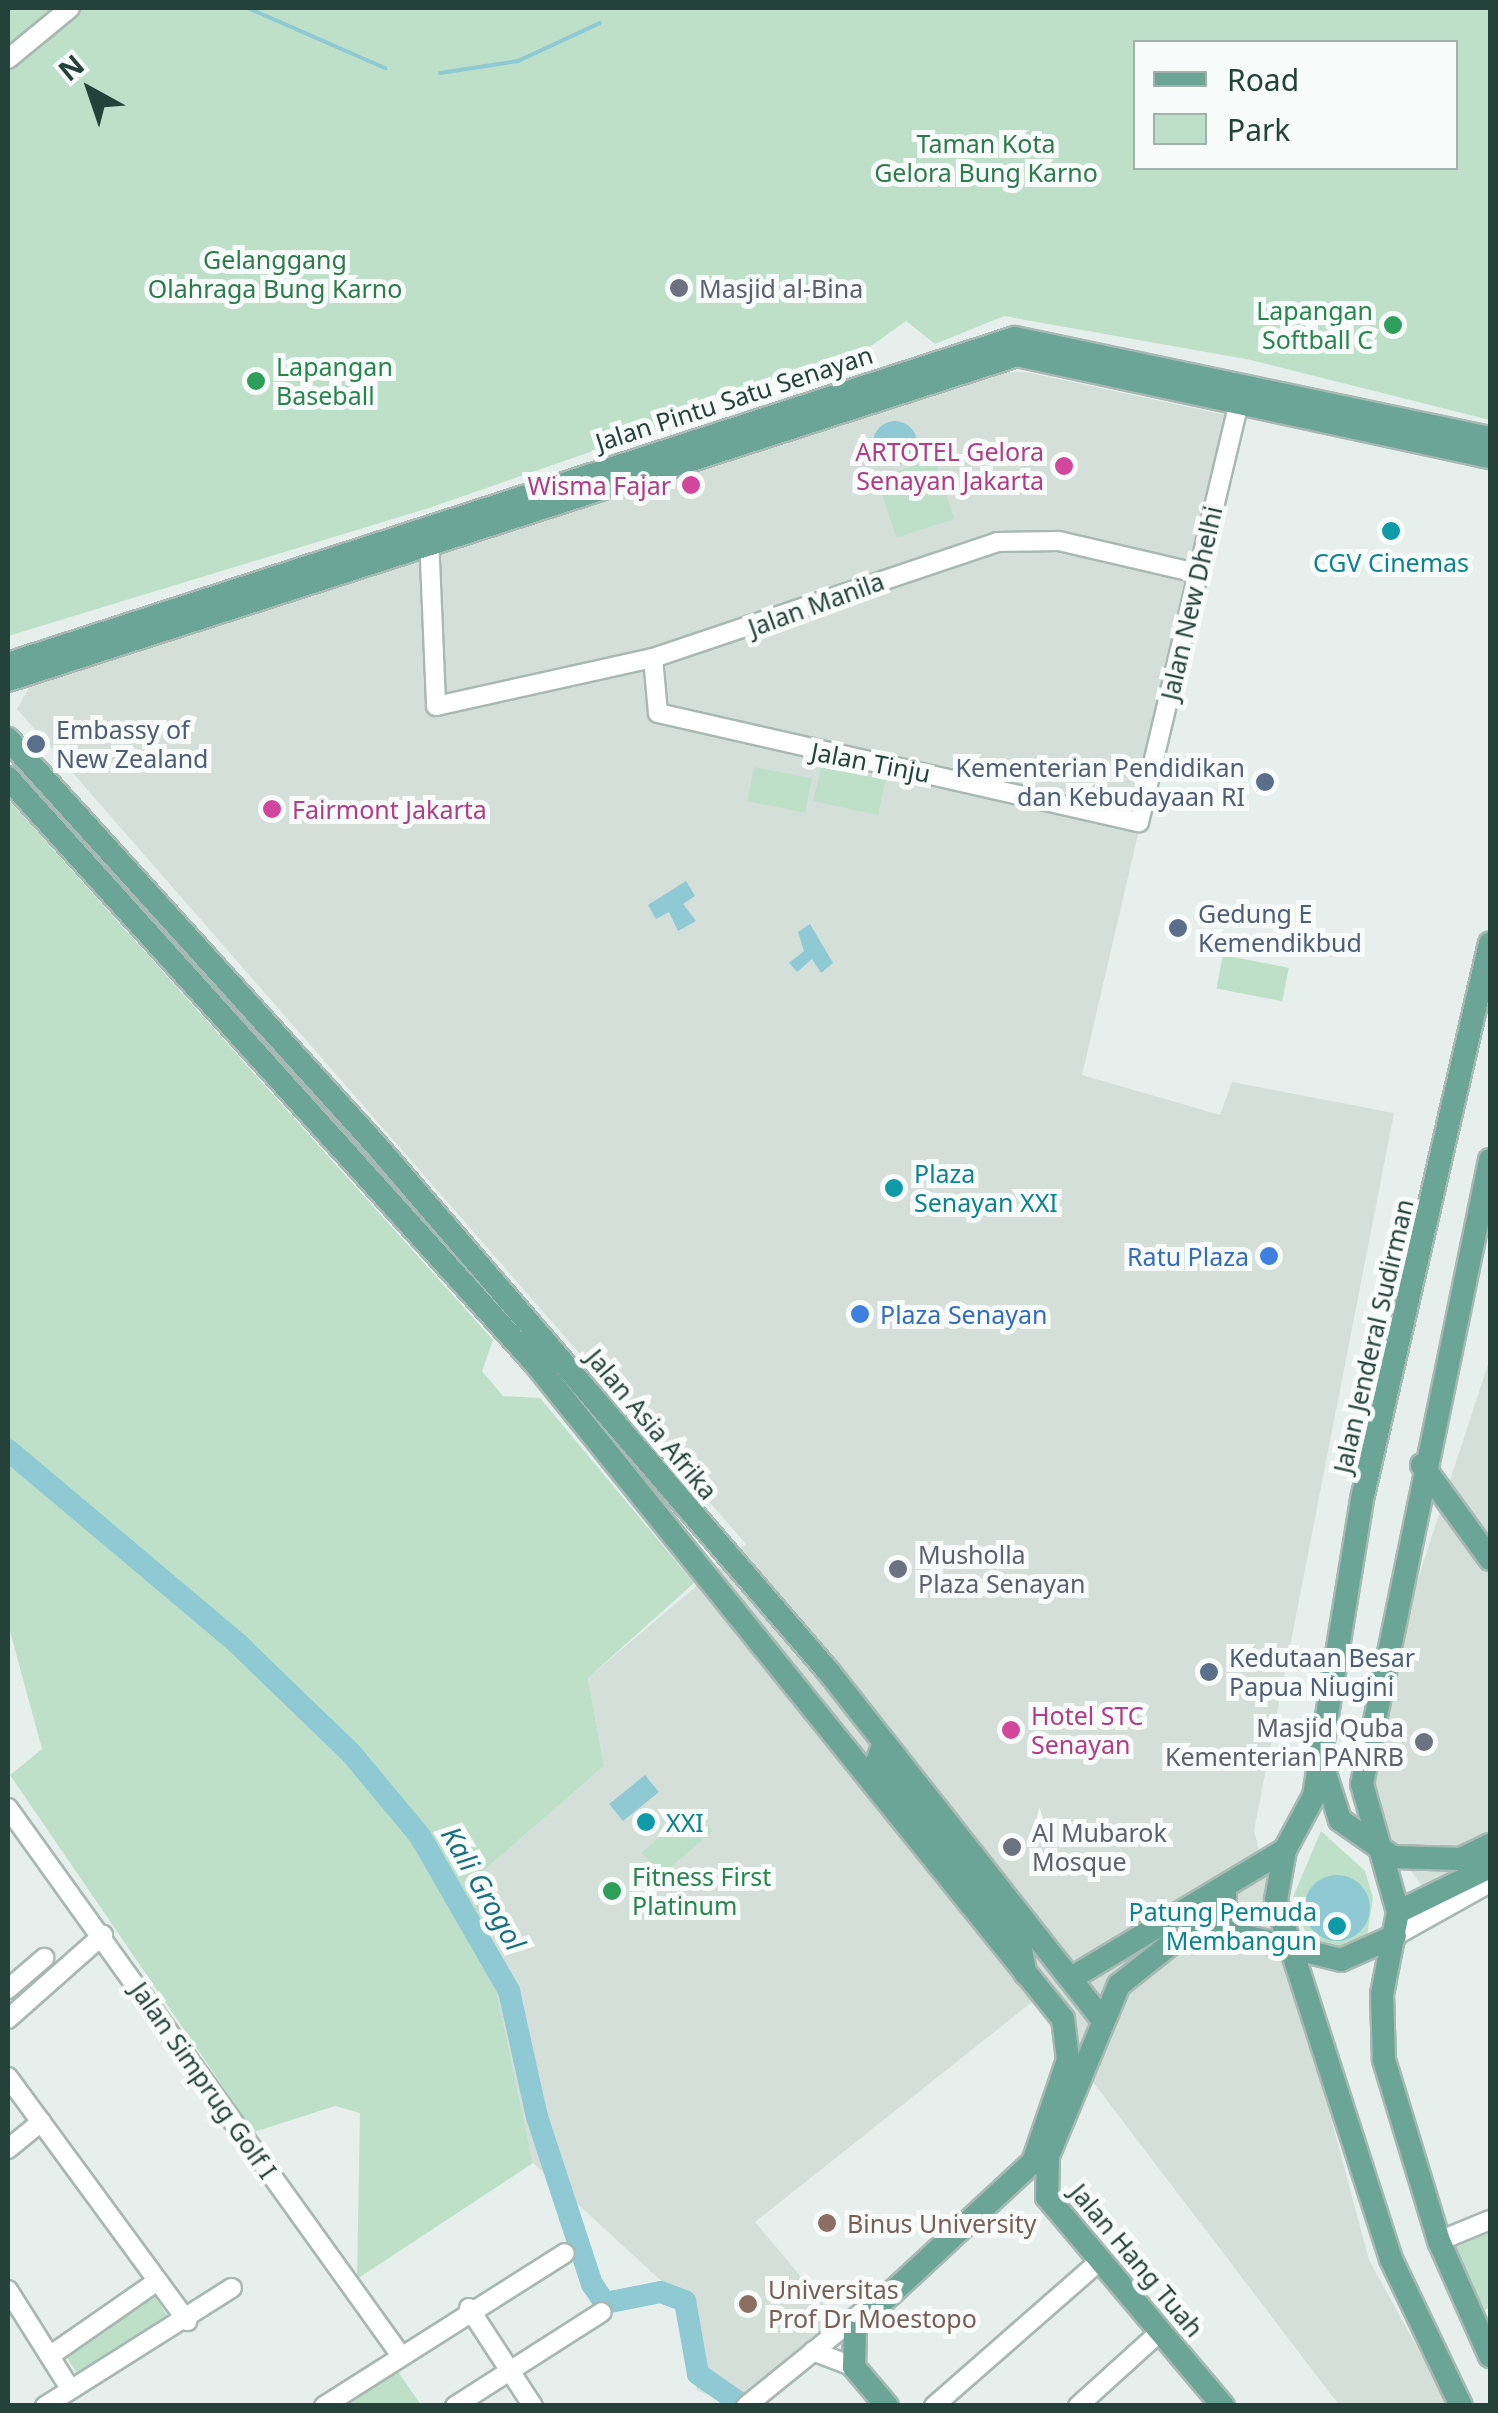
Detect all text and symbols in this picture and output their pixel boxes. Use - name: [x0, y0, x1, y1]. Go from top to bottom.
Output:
- north arrow: [40, 40, 140, 140]
- legend: [1133, 40, 1458, 170]
- text: N: [50, 45, 92, 89]
- text: Road: [1227, 59, 1299, 100]
- text: Park: [1227, 109, 1290, 150]
- park label: Taman Kota Gelora Bung Karno: [874, 129, 1098, 188]
- park label: Gelanggang Olahraga Bung Karno: [148, 245, 402, 304]
- place label: Masjid al-Bina: [699, 273, 863, 303]
- marker: Masjid al-Bina: [668, 277, 690, 299]
- place label: Lapangan Softball C: [1256, 296, 1373, 355]
- marker: Lapangan Softball C: [1382, 314, 1404, 336]
- street label: Jalan Pintu Satu Senayan: [592, 339, 876, 457]
- place label: Lapangan Baseball: [276, 352, 393, 411]
- marker: Lapangan Baseball: [245, 370, 267, 392]
- place label: ARTOTEL Gelora Senayan Jakarta: [855, 437, 1044, 496]
- marker: ARTOTEL Gelora Senayan Jakarta: [1053, 455, 1075, 477]
- place label: Wisma Fajar: [528, 470, 671, 500]
- marker: Wisma Fajar: [680, 474, 702, 496]
- street label: Jalan New Dhelhi: [1154, 503, 1228, 703]
- marker: CGV Cinemas: [1380, 520, 1402, 542]
- place label: CGV Cinemas: [1313, 547, 1469, 577]
- street label: Jalan Manila: [744, 566, 888, 642]
- place label: Embassy of New Zealand: [56, 715, 208, 774]
- marker: Embassy of New Zealand: [25, 733, 47, 755]
- street label: Jalan Tinju: [809, 736, 933, 788]
- place label: Kementerian Pendidikan dan Kebudayaan RI: [955, 753, 1245, 812]
- marker: Kementerian Pendidikan dan Kebudayaan RI: [1254, 771, 1276, 793]
- place label: Fairmont Jakarta: [292, 794, 487, 824]
- marker: Fairmont Jakarta: [261, 798, 283, 820]
- place label: Gedung E Kemendikbud: [1198, 899, 1362, 958]
- marker: Gedung E Kemendikbud: [1167, 917, 1189, 939]
- place label: Plaza Senayan XXI: [914, 1159, 1058, 1218]
- marker: Plaza Senayan XXI: [883, 1177, 905, 1199]
- street label: Jalan Jenderal Sudirman: [1327, 1196, 1419, 1476]
- place label: Ratu Plaza: [1127, 1241, 1249, 1271]
- marker: Ratu Plaza: [1258, 1245, 1280, 1267]
- place label: Plaza Senayan: [880, 1299, 1047, 1329]
- marker: Plaza Senayan: [849, 1303, 871, 1325]
- street label: Jalan Asia Afrika: [580, 1343, 724, 1505]
- place label: Musholla Plaza Senayan: [918, 1540, 1085, 1599]
- marker: Musholla Plaza Senayan: [887, 1558, 909, 1580]
- place label: Kedutaan Besar Papua Niugini: [1229, 1643, 1415, 1702]
- marker: Kedutaan Besar Papua Niugini: [1198, 1661, 1220, 1683]
- place label: Hotel STC Senayan: [1031, 1701, 1144, 1760]
- place label: Masjid Quba Kementerian PANRB: [1165, 1713, 1404, 1772]
- marker: Hotel STC Senayan: [1000, 1719, 1022, 1741]
- marker: Masjid Quba Kementerian PANRB: [1413, 1731, 1435, 1753]
- place label: XXI: [666, 1807, 704, 1837]
- marker: XXI: [635, 1811, 657, 1833]
- place label: Al Mubarok Mosque: [1032, 1818, 1167, 1877]
- water label: Kali Grogol: [435, 1820, 533, 1956]
- marker: Al Mubarok Mosque: [1001, 1836, 1023, 1858]
- place label: Fitness First Platinum: [632, 1862, 771, 1921]
- marker: Fitness First Platinum: [601, 1880, 623, 1902]
- place label: Patung Pemuda Membangun: [1129, 1897, 1317, 1956]
- marker: Patung Pemuda Membangun: [1326, 1915, 1348, 1937]
- street label: Jalan Simprug Golf I: [125, 1976, 283, 2184]
- street label: Jalan Hang Tuah: [1064, 2177, 1210, 2343]
- place label: Binus University: [847, 2208, 1037, 2238]
- marker: Binus University: [816, 2212, 838, 2234]
- place label: Universitas Prof Dr Moestopo: [768, 2275, 977, 2334]
- marker: Universitas Prof Dr Moestopo: [737, 2293, 759, 2315]

